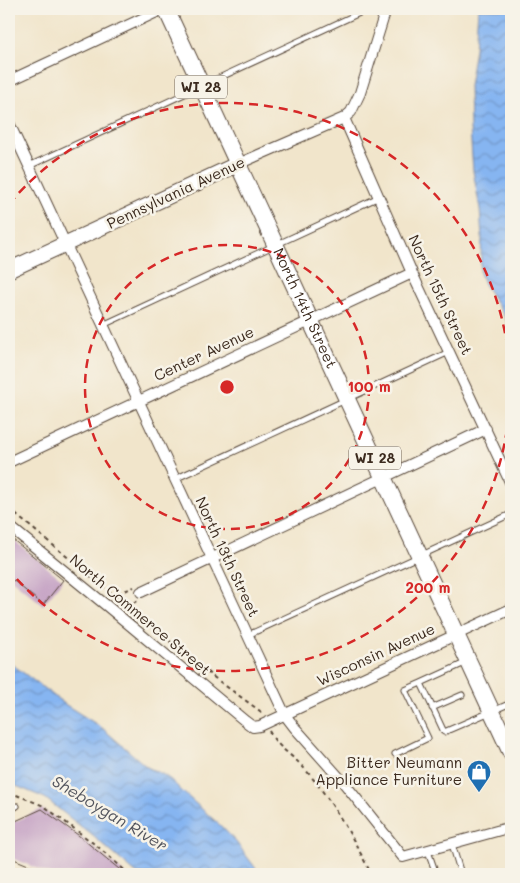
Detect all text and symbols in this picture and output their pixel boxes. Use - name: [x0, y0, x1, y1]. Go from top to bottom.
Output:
- road number: WI 28: [175, 75, 227, 98]
- street label: Pennsylvania Avenue: [103, 151, 248, 233]
- street label: North 15th Street: [404, 231, 478, 358]
- street label: North 14th Street: [269, 244, 342, 371]
- street label: Center Avenue: [150, 321, 257, 385]
- text: 100 m: [347, 376, 391, 396]
- centre of rings: [218, 378, 236, 396]
- road number: WI 28: [349, 446, 401, 469]
- street label: North 13th Street: [191, 493, 265, 620]
- street label: North Commerce Street: [66, 549, 215, 679]
- text: 200 m: [406, 577, 451, 597]
- street label: Wisconsin Avenue: [313, 618, 438, 690]
- place label: Bitter Neumann Appliance Furniture: [316, 752, 462, 789]
- shop icon: Bitter Neumann Appliance Furniture: [466, 759, 492, 793]
- water label: Sheboygan River: [49, 770, 172, 855]

